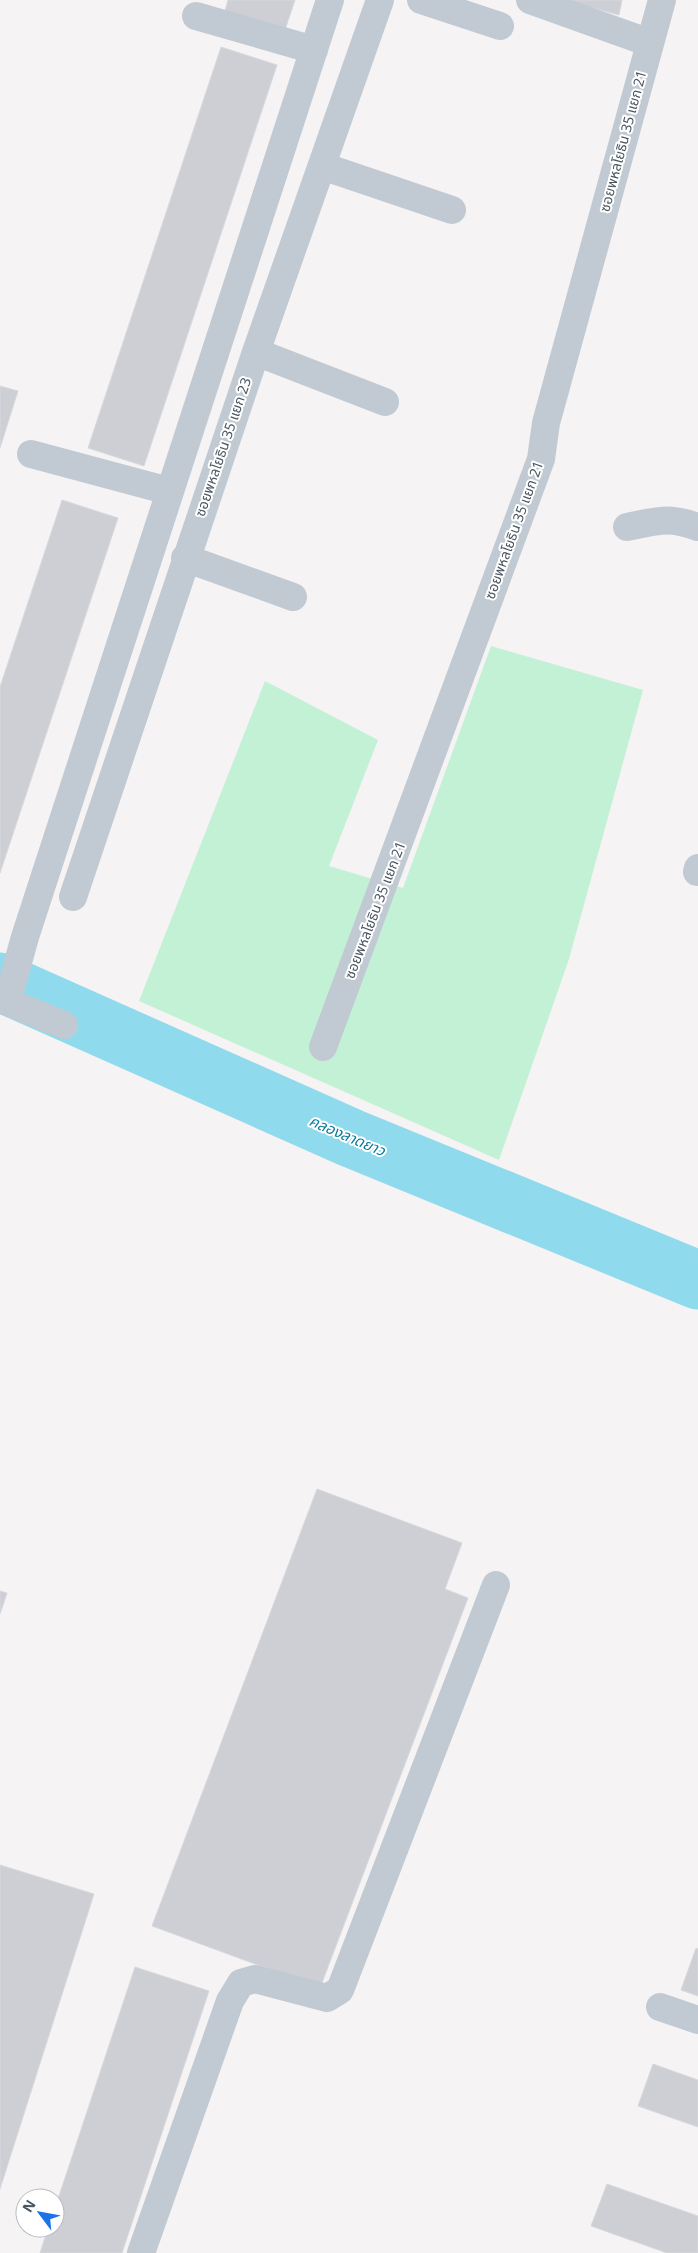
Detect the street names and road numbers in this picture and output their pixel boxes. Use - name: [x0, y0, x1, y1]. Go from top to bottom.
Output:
- street label: ซอยพหลโยธิน 35 แยก 21: [594, 68, 651, 214]
- street label: ซอยพหลโยธิน 35 แยก 23: [190, 375, 255, 519]
- street label: ซอยพหลโยธิน 35 แยก 21: [480, 458, 547, 602]
- street label: ซอยพหลโยธิน 35 แยก 21: [340, 838, 410, 981]

